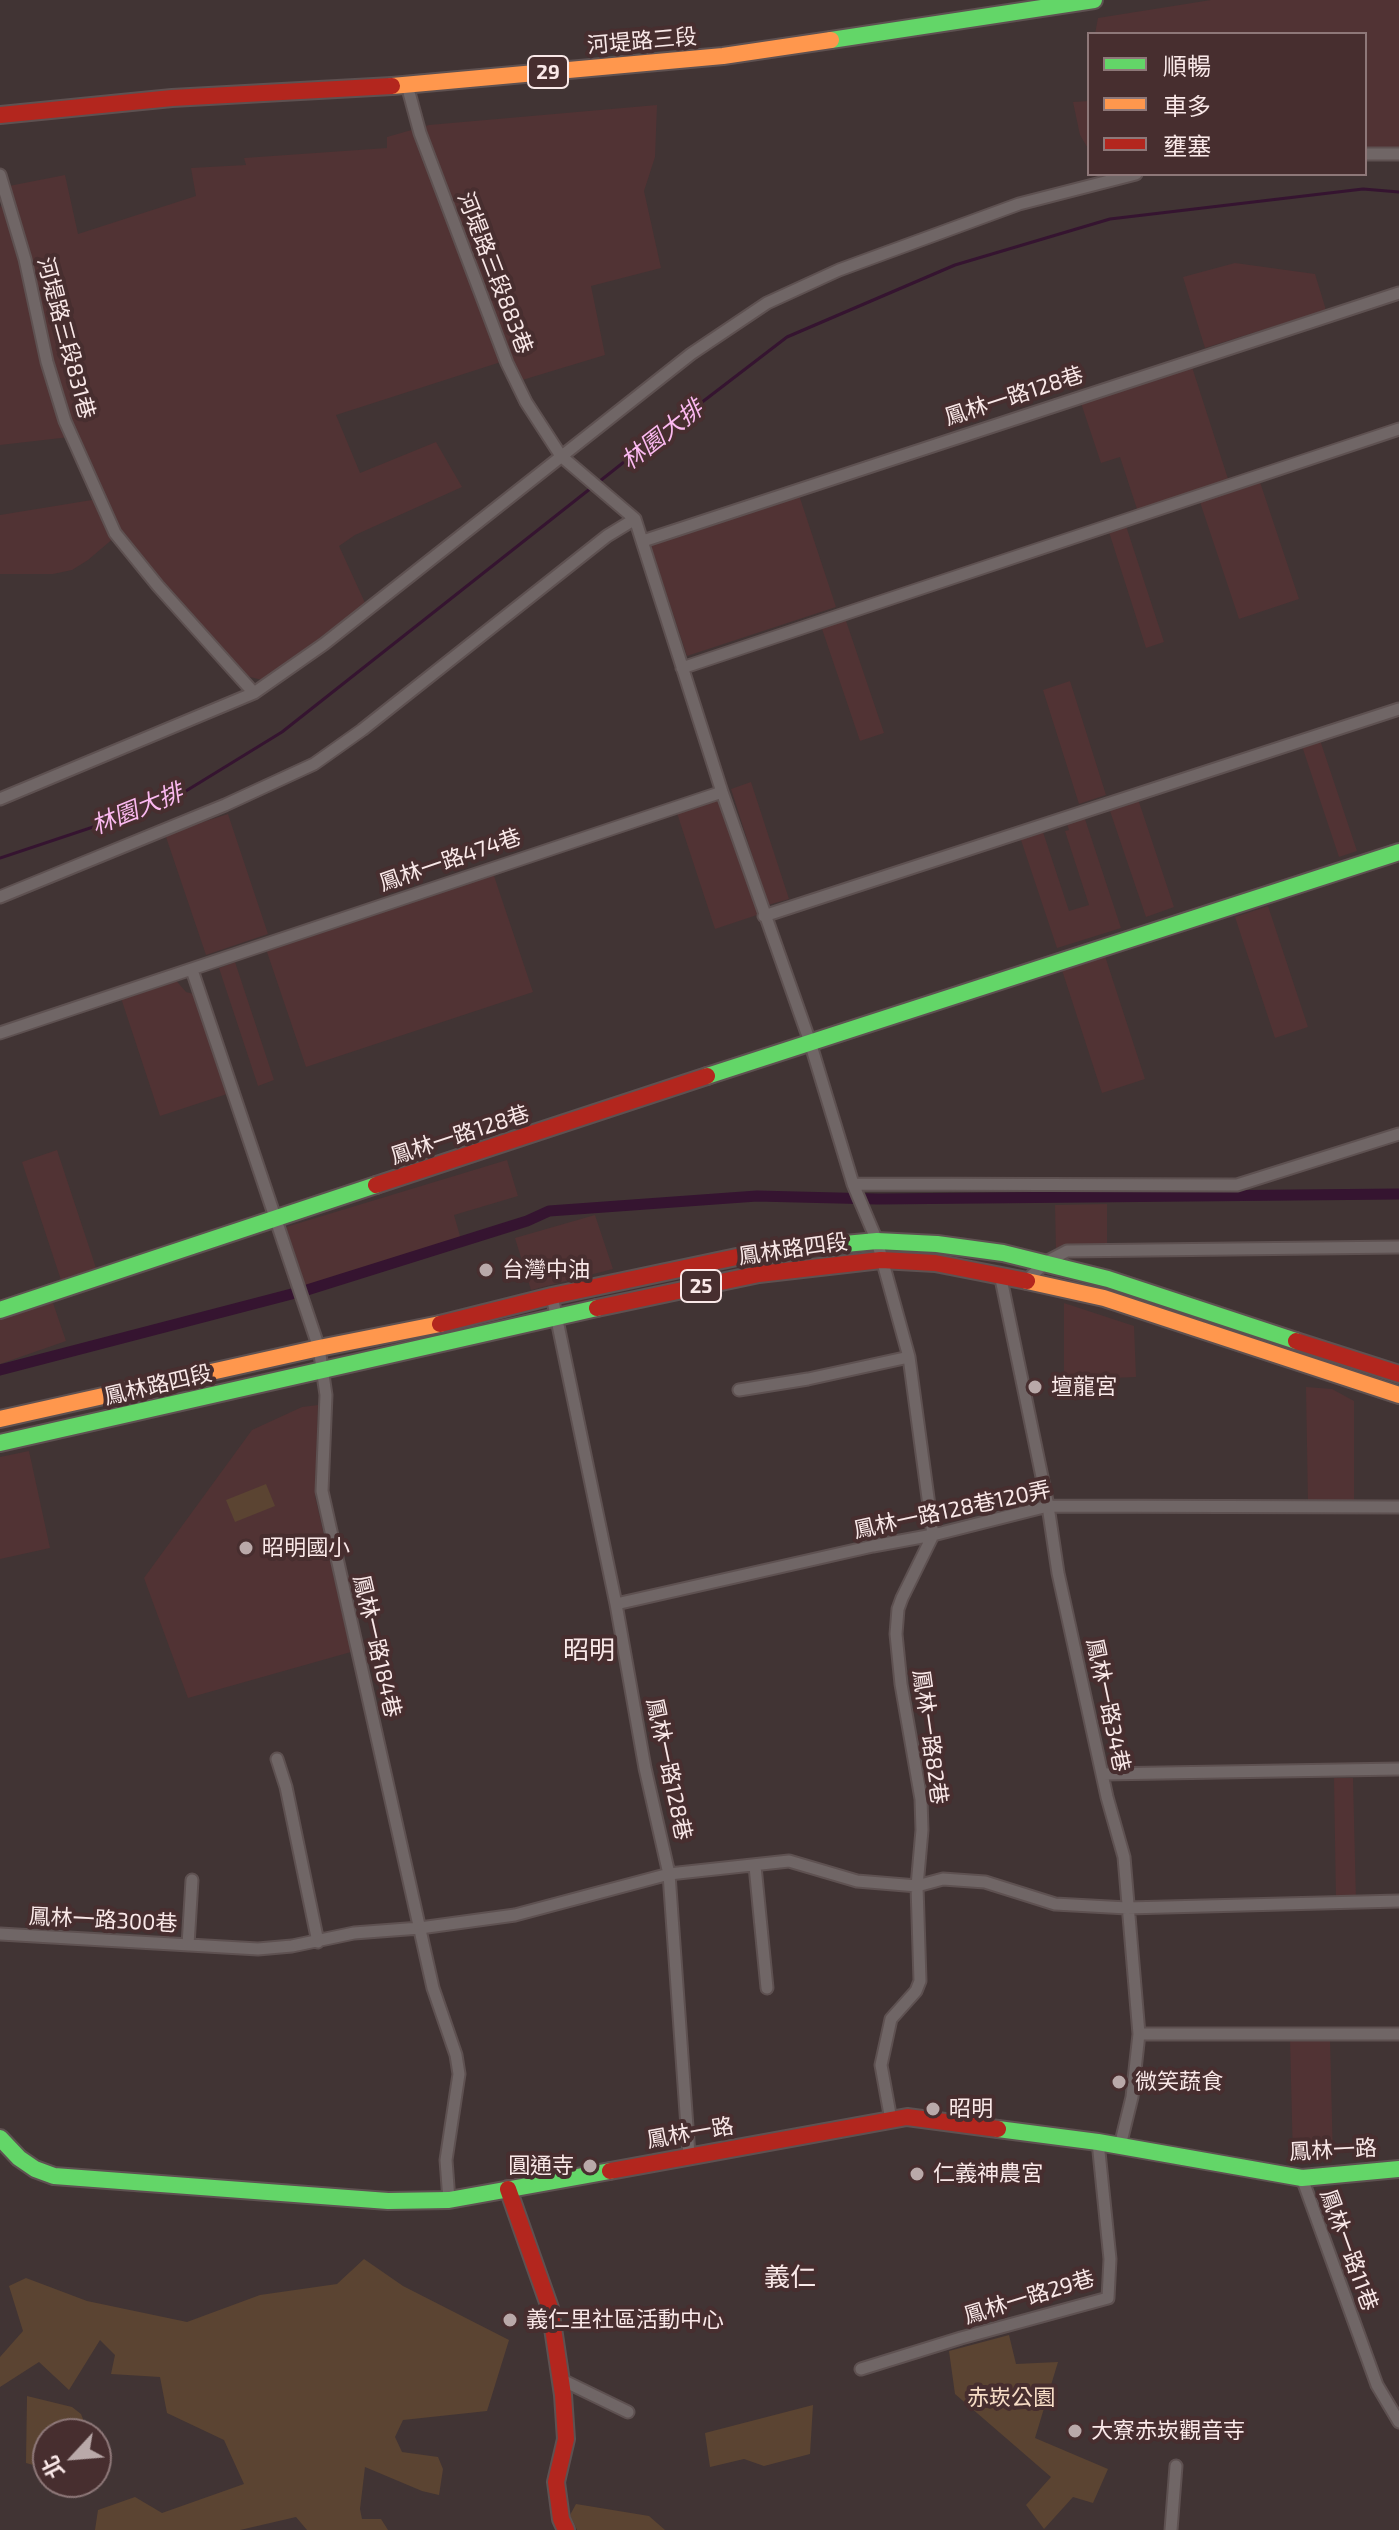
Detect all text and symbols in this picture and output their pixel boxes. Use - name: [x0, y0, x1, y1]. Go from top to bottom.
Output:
- street label: 河堤路三段: [586, 23, 698, 59]
- legend: [1087, 32, 1367, 176]
- text: 順暢: [1163, 51, 1211, 80]
- road number: 29: [528, 56, 568, 88]
- text: 車多: [1163, 91, 1211, 120]
- text: 壅塞: [1163, 131, 1211, 160]
- street label: 河堤路三段883巷: [452, 188, 538, 358]
- street label: 河堤路三段831巷: [32, 254, 100, 422]
- street label: 鳳林一路128巷: [941, 361, 1087, 431]
- water label: 林園大排: [615, 394, 709, 476]
- water label: 林園大排: [87, 778, 187, 840]
- street label: 鳳林一路474巷: [376, 823, 524, 897]
- street label: 鳳林一路128巷: [387, 1100, 533, 1170]
- street label: 鳳林路四段: [737, 1228, 849, 1270]
- place label: 台灣中油: [502, 1257, 590, 1283]
- marker: 台灣中油: [477, 1261, 495, 1279]
- road number: 25: [681, 1270, 721, 1302]
- street label: 鳳林路四段: [101, 1360, 215, 1410]
- place label: 壇龍宮: [1051, 1374, 1117, 1400]
- marker: 壇龍宮: [1026, 1378, 1044, 1396]
- street label: 鳳林一路128巷120弄: [851, 1476, 1053, 1544]
- place label: 昭明國小: [262, 1535, 350, 1561]
- marker: 昭明國小: [237, 1539, 255, 1557]
- street label: 鳳林一路184巷: [348, 1572, 406, 1720]
- district label: 昭明: [563, 1634, 615, 1666]
- street label: 鳳林一路34巷: [1081, 1636, 1135, 1774]
- street label: 鳳林一路82巷: [907, 1668, 953, 1806]
- street label: 鳳林一路128巷: [641, 1696, 697, 1842]
- street label: 鳳林一路300巷: [28, 1903, 178, 1937]
- place label: 微笑蔬食: [1135, 2069, 1223, 2095]
- marker: 微笑蔬食: [1110, 2073, 1128, 2091]
- place label: 昭明: [949, 2096, 993, 2122]
- marker: 昭明: [924, 2100, 942, 2118]
- street label: 鳳林一路: [644, 2112, 736, 2154]
- street label: 鳳林一路: [1288, 2135, 1378, 2165]
- place label: 圓通寺: [508, 2153, 574, 2179]
- marker: 圓通寺: [581, 2157, 599, 2175]
- place label: 仁義神農宮: [933, 2161, 1043, 2187]
- marker: 仁義神農宮: [908, 2165, 926, 2183]
- street label: 鳳林一路11巷: [1315, 2186, 1383, 2314]
- district label: 義仁: [764, 2261, 816, 2293]
- street label: 鳳林一路29巷: [961, 2265, 1097, 2329]
- place label: 義仁里社區活動中心: [526, 2307, 724, 2333]
- marker: 義仁里社區活動中心: [501, 2311, 519, 2329]
- park label: 赤崁公園: [967, 2385, 1055, 2411]
- north arrow: [32, 2418, 112, 2498]
- place label: 大寮赤崁觀音寺: [1091, 2418, 1245, 2444]
- marker: 大寮赤崁觀音寺: [1066, 2422, 1084, 2440]
- text: 北: [36, 2452, 69, 2483]

